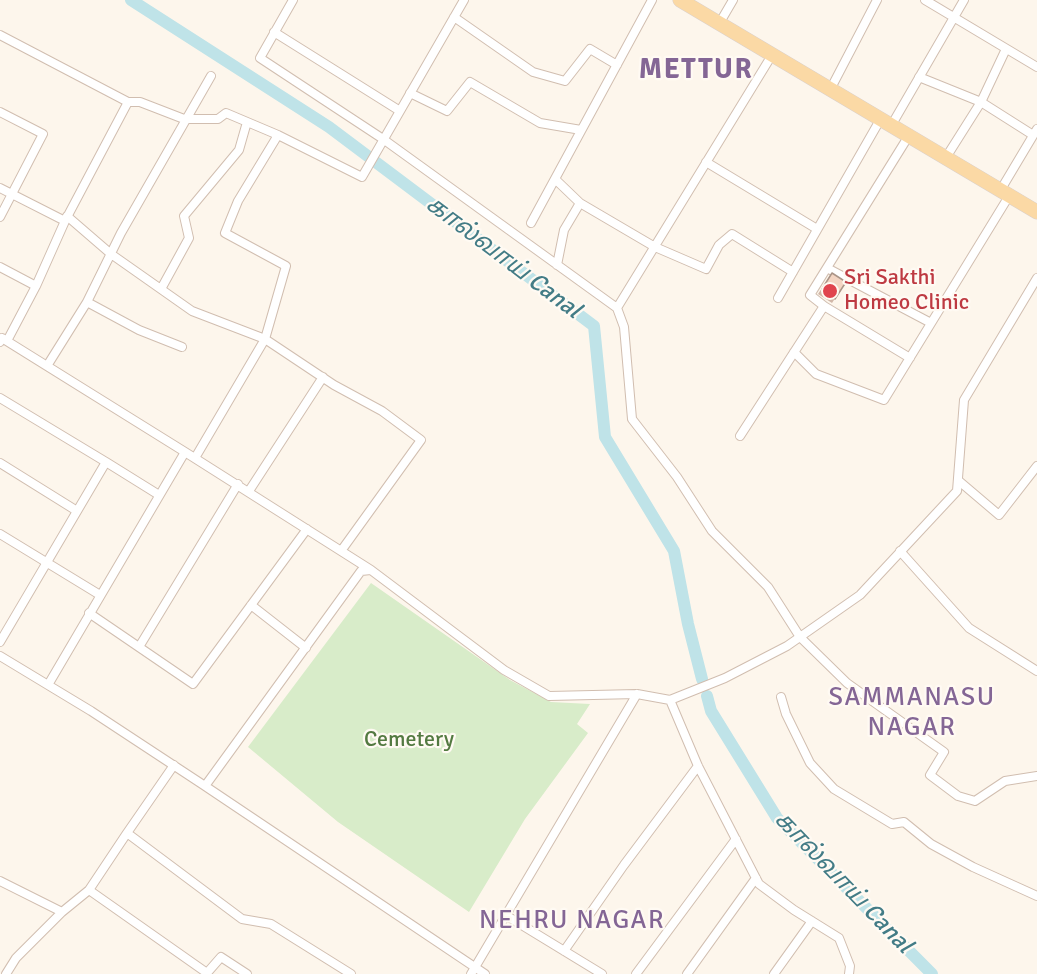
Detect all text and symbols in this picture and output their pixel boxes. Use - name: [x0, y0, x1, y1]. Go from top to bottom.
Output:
- district label: METTUR: [639, 54, 753, 88]
- water label: கால்வாய் Canal: [420, 190, 586, 326]
- place label: Sri Sakthi Homeo Clinic: [844, 265, 969, 316]
- marker: Sri Sakthi Homeo Clinic: [821, 282, 839, 300]
- district label: SAMMANASU NAGAR: [828, 682, 996, 744]
- park label: Cemetery: [364, 727, 454, 753]
- water label: கால்வாய் Canal: [768, 806, 918, 960]
- district label: NEHRU NAGAR: [479, 905, 665, 937]

